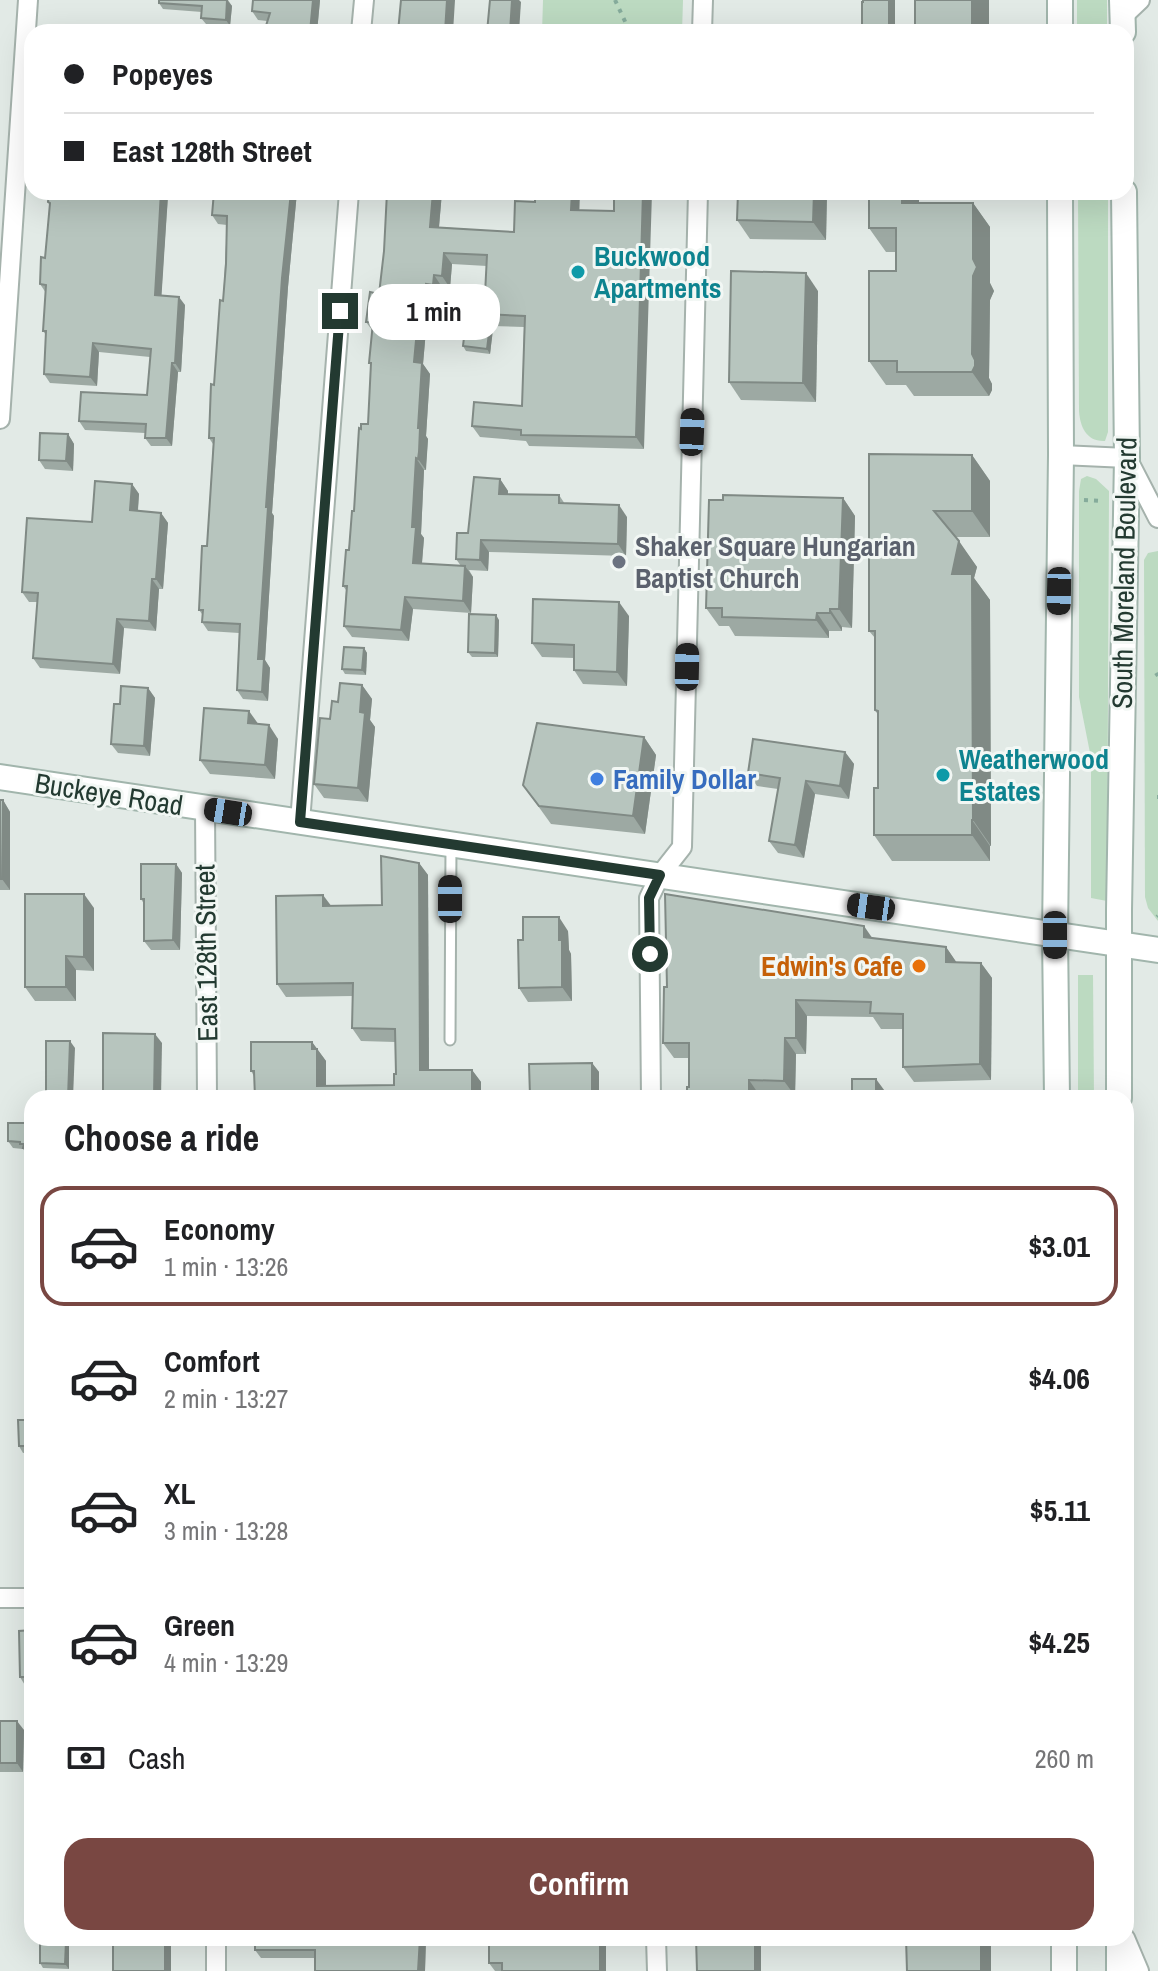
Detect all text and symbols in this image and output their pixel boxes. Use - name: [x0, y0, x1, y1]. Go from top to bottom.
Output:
- text: Popeyes: [112, 54, 213, 94]
- text: East 128th Street: [112, 131, 312, 171]
- place label: Buckwood Apartments: [594, 237, 722, 307]
- marker: Buckwood Apartments: [569, 263, 587, 281]
- callout: 1 min: [368, 283, 500, 339]
- route end: [322, 293, 358, 329]
- text: 1 min: [406, 294, 462, 329]
- car: [679, 408, 705, 456]
- street label: South Moreland Boulevard: [1103, 437, 1145, 709]
- place label: Shaker Square Hungarian Baptist Church: [635, 527, 916, 597]
- marker: Shaker Square Hungarian Baptist Church: [610, 553, 628, 571]
- car: [1047, 567, 1071, 615]
- car: [675, 643, 699, 691]
- place label: Weatherwood Estates: [959, 740, 1109, 810]
- place label: Family Dollar: [613, 760, 756, 798]
- street label: Buckeye Road: [32, 764, 186, 824]
- marker: Weatherwood Estates: [934, 766, 952, 784]
- marker: Family Dollar: [588, 770, 606, 788]
- car: [202, 796, 254, 828]
- street label: East 128th Street: [185, 864, 227, 1042]
- car: [438, 875, 462, 923]
- car: [846, 892, 896, 922]
- car: [1043, 911, 1067, 959]
- route start: [632, 936, 668, 972]
- place label: Edwin's Cafe: [761, 947, 903, 985]
- marker: Edwin's Cafe: [910, 957, 928, 975]
- text: Choose a ride: [64, 1114, 259, 1162]
- text: Economy: [164, 1209, 275, 1249]
- icon: car: [68, 1210, 140, 1282]
- text: $3.01: [1028, 1226, 1090, 1266]
- text: 1 min · 13:26: [164, 1249, 288, 1284]
- text: Comfort: [164, 1341, 260, 1381]
- icon: car: [68, 1342, 140, 1414]
- text: $4.06: [1028, 1358, 1090, 1398]
- text: 2 min · 13:27: [164, 1381, 288, 1416]
- text: XL: [164, 1473, 195, 1513]
- icon: car: [68, 1474, 140, 1546]
- text: $5.11: [1030, 1490, 1090, 1530]
- text: 3 min · 13:28: [164, 1513, 288, 1548]
- text: Green: [164, 1605, 235, 1645]
- icon: car: [68, 1606, 140, 1678]
- text: $4.25: [1028, 1622, 1090, 1662]
- text: 4 min · 13:29: [164, 1645, 288, 1680]
- icon: cash: [64, 1736, 108, 1780]
- text: Cash: [128, 1738, 185, 1778]
- text: 260 m: [1035, 1741, 1094, 1776]
- button: Confirm: [64, 1838, 1094, 1930]

